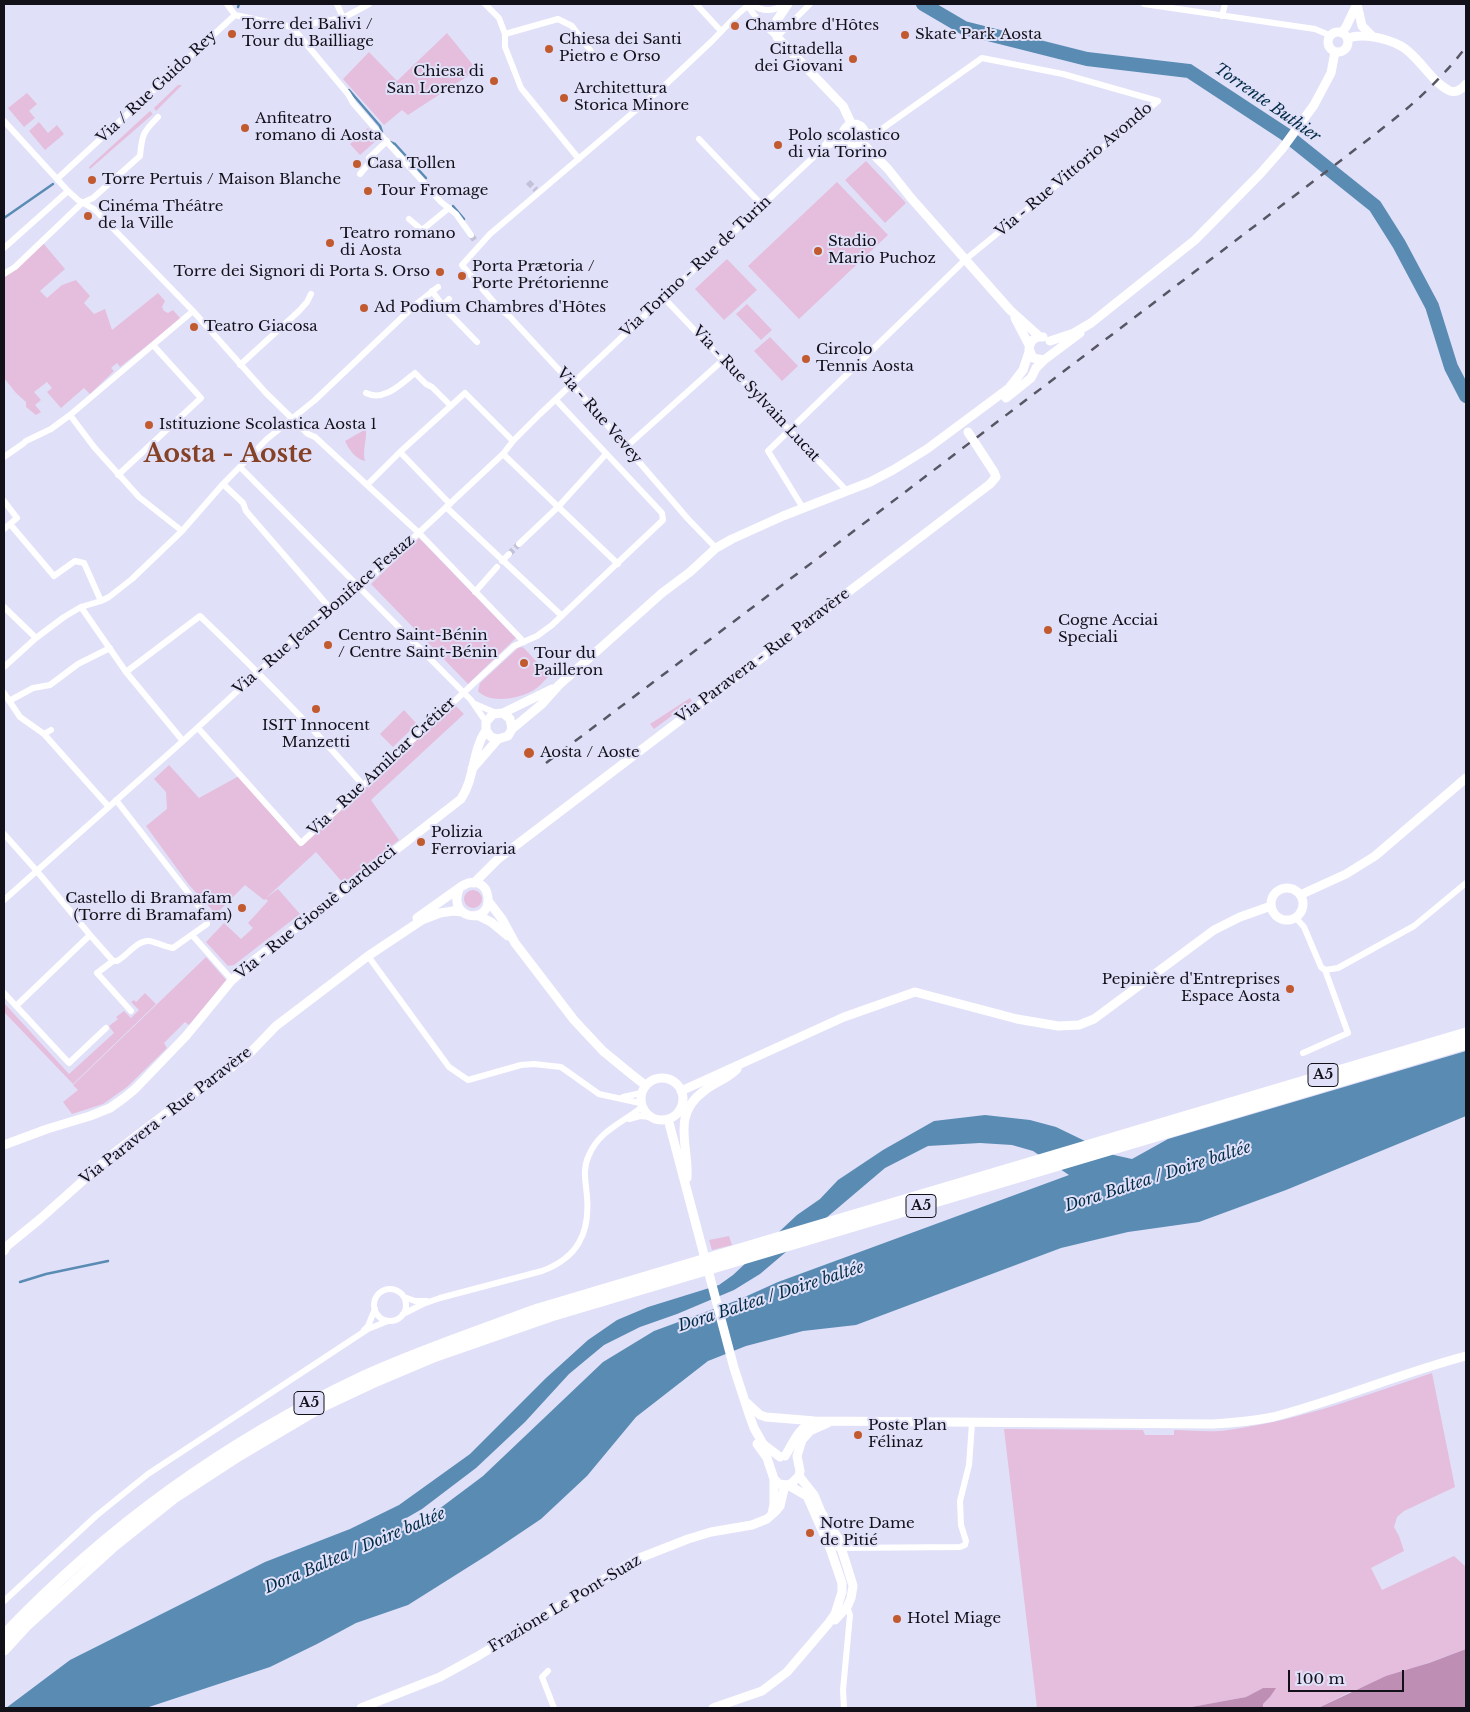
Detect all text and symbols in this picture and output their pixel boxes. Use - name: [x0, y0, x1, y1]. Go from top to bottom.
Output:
- place label: Torre dei Balivi / Tour du Bailliage: [242, 16, 374, 51]
- place label: Chambre d'Hôtes: [745, 17, 879, 35]
- marker: Chambre d'Hôtes: [729, 20, 741, 32]
- place label: Skate Park Aosta: [915, 26, 1042, 44]
- street label: Via / Rue Guido Rey: [93, 27, 221, 147]
- marker: Torre dei Balivi / Tour du Bailliage: [226, 28, 238, 40]
- marker: Skate Park Aosta: [899, 29, 911, 41]
- place label: Chiesa dei Santi Pietro e Orso: [559, 31, 682, 66]
- place label: Cittadella dei Giovani: [754, 41, 843, 76]
- marker: Chiesa dei Santi Pietro e Orso: [543, 43, 555, 55]
- marker: Cittadella dei Giovani: [847, 53, 859, 65]
- water label: Torrente Buthier: [1210, 59, 1324, 147]
- place label: Chiesa di San Lorenzo: [387, 63, 484, 98]
- marker: Chiesa di San Lorenzo: [488, 75, 500, 87]
- place label: Architettura Storica Minore: [574, 80, 689, 115]
- marker: Architettura Storica Minore: [558, 92, 570, 104]
- street label: Via - Rue Vittorio Avondo: [992, 99, 1156, 241]
- place label: Anfiteatro romano di Aosta: [255, 110, 382, 145]
- marker: Anfiteatro romano di Aosta: [239, 122, 251, 134]
- place label: Polo scolastico di via Torino: [788, 127, 900, 162]
- marker: Polo scolastico di via Torino: [772, 139, 784, 151]
- place label: Casa Tollen: [367, 155, 456, 173]
- marker: Casa Tollen: [351, 158, 363, 170]
- place label: Torre Pertuis / Maison Blanche: [102, 171, 341, 189]
- marker: Torre Pertuis / Maison Blanche: [86, 174, 98, 186]
- place label: Tour Fromage: [378, 182, 488, 200]
- marker: Tour Fromage: [362, 185, 374, 197]
- street label: Via Torino - Rue de Turin: [617, 193, 775, 341]
- place label: Cinéma Théâtre de la Ville: [98, 198, 223, 233]
- marker: Cinéma Théâtre de la Ville: [82, 210, 94, 222]
- place label: Teatro romano di Aosta: [340, 225, 455, 260]
- place label: Stadio Mario Puchoz: [828, 233, 936, 268]
- marker: Teatro romano di Aosta: [324, 237, 336, 249]
- marker: Stadio Mario Puchoz: [812, 245, 824, 257]
- place label: Porta Prætoria / Porte Prétorienne: [472, 258, 609, 293]
- place label: Torre dei Signori di Porta S. Orso: [174, 263, 430, 281]
- marker: Torre dei Signori di Porta S. Orso: [434, 266, 446, 278]
- marker: Porta Prætoria / Porte Prétorienne: [456, 270, 468, 282]
- place label: Ad Podium Chambres d'Hôtes: [374, 299, 606, 317]
- marker: Ad Podium Chambres d'Hôtes: [358, 302, 370, 314]
- place label: Teatro Giacosa: [204, 318, 318, 336]
- marker: Teatro Giacosa: [188, 321, 200, 333]
- street label: Via - Rue Sylvain Lucat: [688, 322, 824, 466]
- place label: Circolo Tennis Aosta: [816, 341, 914, 376]
- marker: Circolo Tennis Aosta: [800, 353, 812, 365]
- street label: Via - Rue Vevey: [552, 364, 646, 468]
- place label: Istituzione Scolastica Aosta 1: [159, 416, 377, 434]
- marker: Istituzione Scolastica Aosta 1: [143, 419, 155, 431]
- district label: Aosta - Aoste: [144, 440, 312, 470]
- street label: Via - Rue Jean-Boniface Festaz: [230, 531, 418, 699]
- street label: Via Paravera - Rue Paravère: [673, 585, 853, 727]
- place label: Cogne Acciai Speciali: [1058, 612, 1158, 647]
- marker: Cogne Acciai Speciali: [1042, 624, 1054, 636]
- place label: Centro Saint-Bénin / Centre Saint-Bénin: [338, 627, 497, 662]
- marker: Centro Saint-Bénin / Centre Saint-Bénin: [322, 639, 334, 651]
- place label: Tour du Pailleron: [534, 645, 603, 680]
- marker: Tour du Pailleron: [518, 657, 530, 669]
- street label: Via - Rue Amilcar Crétier: [305, 694, 459, 840]
- marker: ISIT Innocent Manzetti: [310, 703, 322, 715]
- place label: ISIT Innocent Manzetti: [262, 717, 370, 752]
- place label: Aosta / Aoste: [540, 744, 640, 762]
- marker: Aosta / Aoste: [522, 746, 536, 760]
- place label: Polizia Ferroviaria: [431, 824, 516, 859]
- marker: Polizia Ferroviaria: [415, 836, 427, 848]
- street label: Via - Rue Giosuè Carducci: [232, 842, 400, 984]
- place label: Castello di Bramafam (Torre di Bramafam): [65, 890, 232, 925]
- marker: Castello di Bramafam (Torre di Bramafam): [236, 902, 248, 914]
- place label: Pepinière d'Entreprises Espace Aosta: [1102, 971, 1280, 1006]
- marker: Pepinière d'Entreprises Espace Aosta: [1284, 983, 1296, 995]
- street label: Via Paravera - Rue Paravère: [77, 1043, 255, 1189]
- road number: A5: [1308, 1064, 1338, 1086]
- water label: Dora Baltea / Doire baltée: [1063, 1138, 1253, 1216]
- road number: A5: [906, 1194, 936, 1218]
- water label: Dora Baltea / Doire baltée: [676, 1258, 866, 1336]
- road number: A5: [294, 1392, 324, 1415]
- place label: Poste Plan Félinaz: [868, 1417, 947, 1452]
- marker: Poste Plan Félinaz: [852, 1429, 864, 1441]
- water label: Dora Baltea / Doire baltée: [262, 1504, 448, 1598]
- place label: Notre Dame de Pitié: [820, 1515, 915, 1550]
- marker: Notre Dame de Pitié: [804, 1527, 816, 1539]
- street label: Frazione Le Pont-Suaz: [485, 1551, 645, 1657]
- place label: Hotel Miage: [907, 1610, 1001, 1628]
- marker: Hotel Miage: [891, 1613, 903, 1625]
- scale bar: [1290, 1660, 1406, 1692]
- text: 100 m: [1296, 1669, 1345, 1688]

